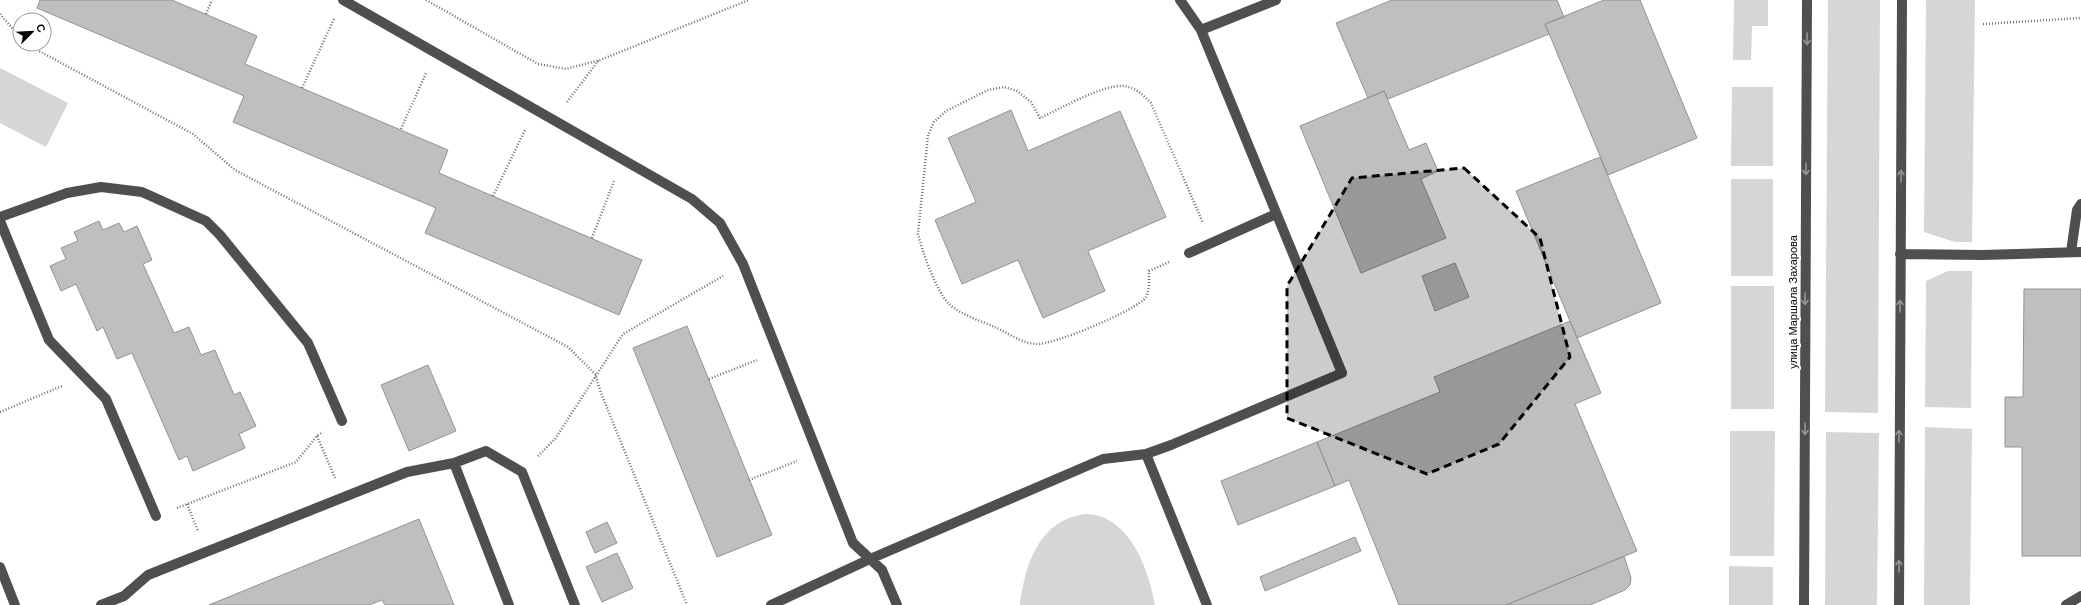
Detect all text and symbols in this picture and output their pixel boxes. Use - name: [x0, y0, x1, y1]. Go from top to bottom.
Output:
- north arrow: [12, 12, 52, 52]
- text: С: [34, 22, 48, 34]
- one-way arrow: [1803, 32, 1811, 45]
- one-way arrow: [1802, 162, 1810, 175]
- one-way arrow: [1897, 170, 1905, 183]
- street label: улица Маршала Захарова: [1787, 234, 1799, 369]
- one-way arrow: [1801, 292, 1809, 305]
- one-way arrow: [1896, 300, 1904, 313]
- one-way arrow: [1801, 422, 1809, 435]
- one-way arrow: [1895, 430, 1903, 443]
- one-way arrow: [1895, 560, 1903, 573]

